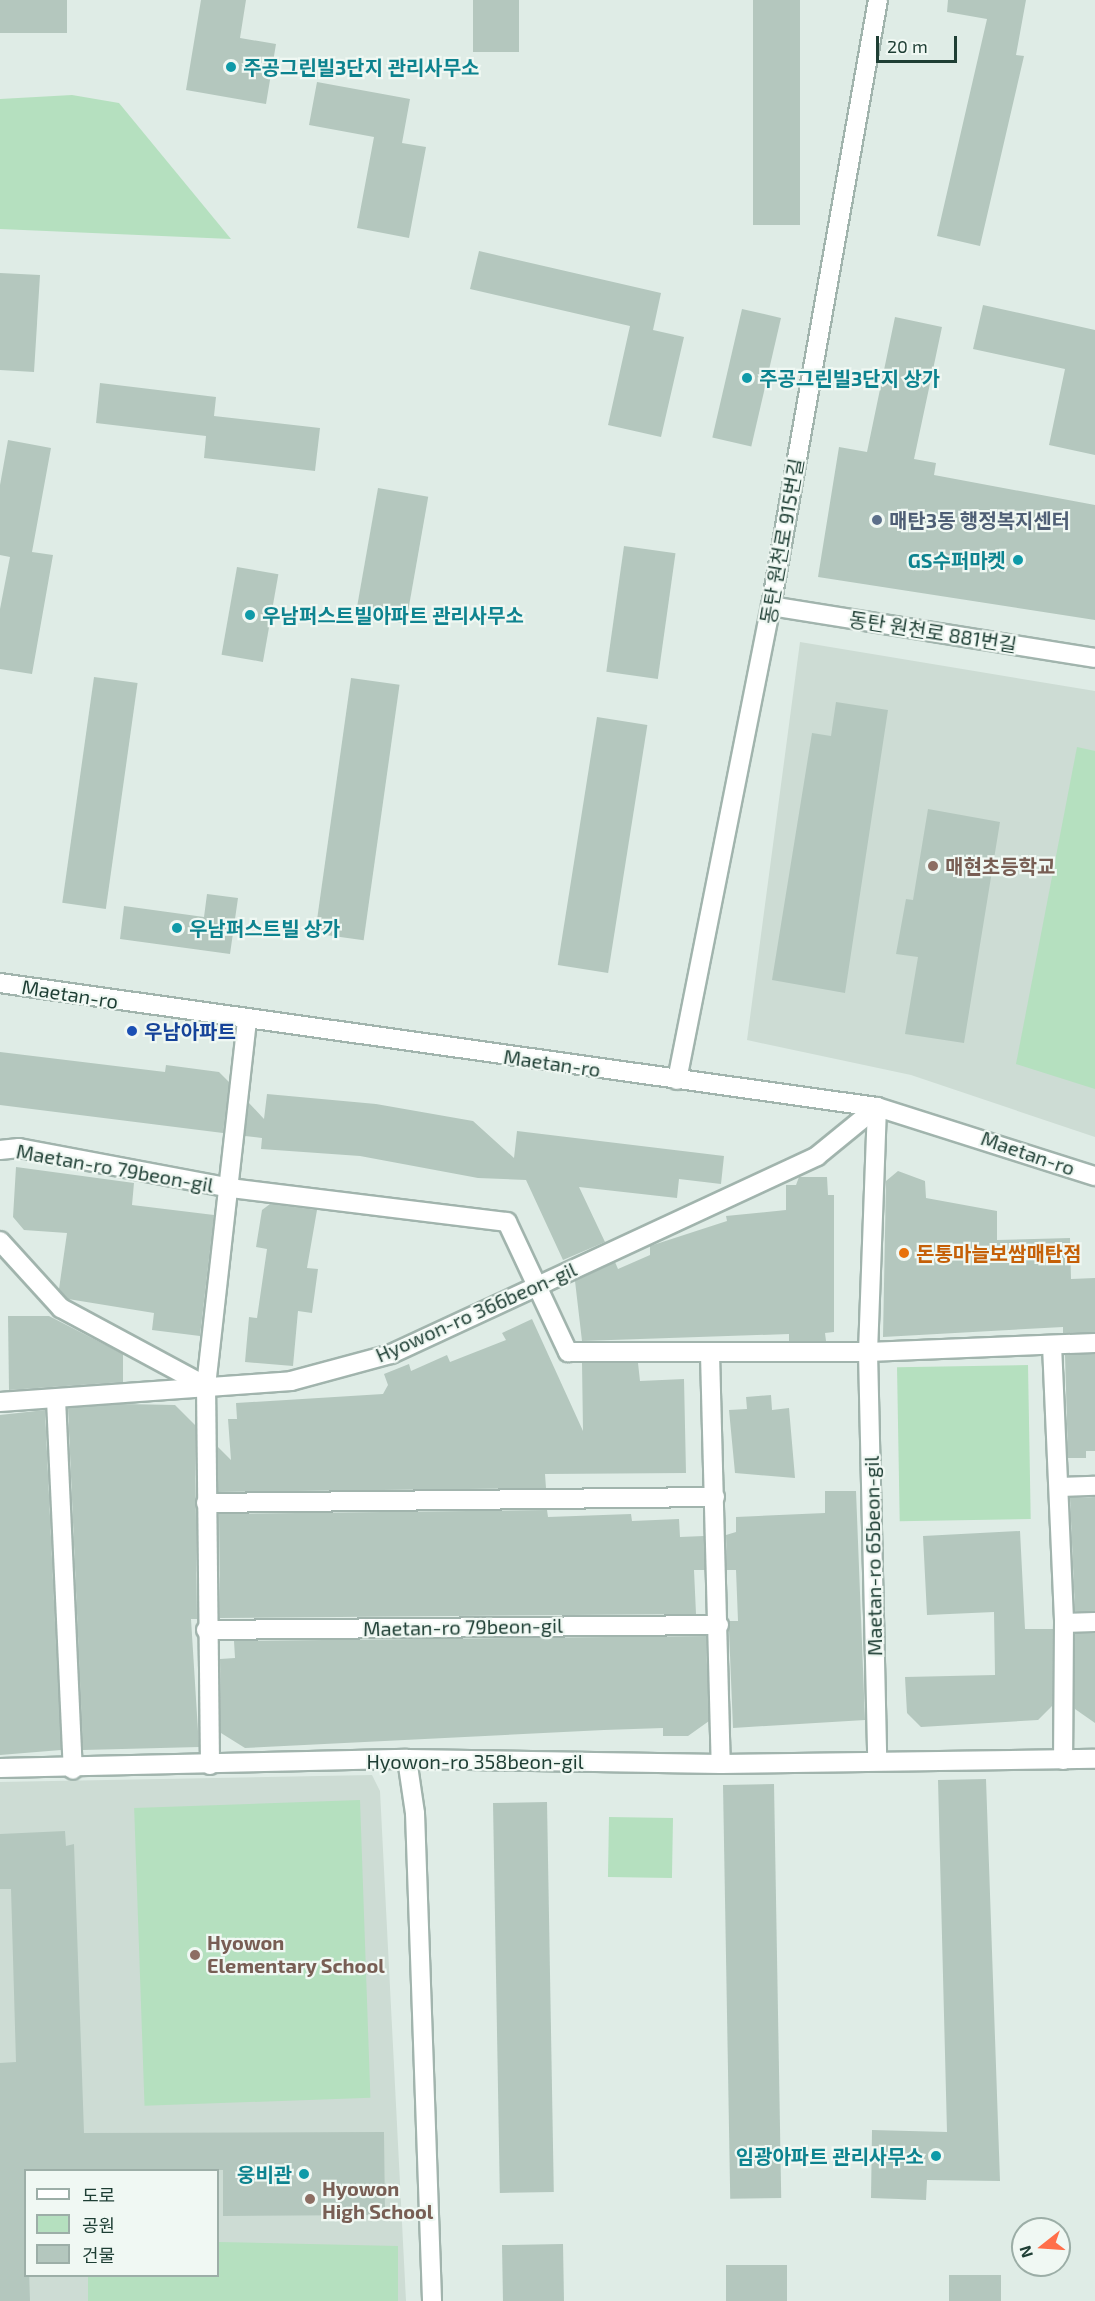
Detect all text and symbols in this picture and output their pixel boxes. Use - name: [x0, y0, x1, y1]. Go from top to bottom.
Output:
- scale bar: [879, 24, 960, 62]
- text: 20 m: [887, 35, 928, 57]
- place label: 주공그린빌3단지 관리사무소: [243, 55, 479, 79]
- marker: 주공그린빌3단지 관리사무소: [224, 60, 238, 74]
- place label: 주공그린빌3단지 상가: [759, 366, 940, 390]
- marker: 주공그린빌3단지 상가: [740, 371, 754, 385]
- street label: 동탄 원천로 915번길: [756, 456, 808, 626]
- place label: 매탄3동 행정복지센터: [889, 508, 1070, 532]
- marker: 매탄3동 행정복지센터: [870, 513, 884, 527]
- place label: GS수퍼마켓: [908, 548, 1006, 572]
- marker: GS수퍼마켓: [1011, 553, 1025, 567]
- place label: 우남퍼스트빌아파트 관리사무소: [262, 603, 524, 627]
- street label: 동탄 원천로 881번길: [847, 607, 1019, 657]
- marker: 우남퍼스트빌아파트 관리사무소: [243, 608, 257, 622]
- place label: 매현초등학교: [945, 854, 1055, 878]
- marker: 매현초등학교: [926, 859, 940, 873]
- place label: 우남퍼스트빌 상가: [189, 916, 341, 940]
- marker: 우남퍼스트빌 상가: [170, 921, 184, 935]
- street label: Maetan-ro: [20, 975, 120, 1013]
- place label: 우남아파트: [144, 1019, 236, 1043]
- marker: 우남아파트: [125, 1024, 139, 1038]
- street label: Maetan-ro: [502, 1044, 602, 1082]
- street label: Maetan-ro: [978, 1126, 1078, 1180]
- street label: Maetan-ro 79beon-gil: [14, 1139, 216, 1197]
- place label: 돈통마늘보쌈매탄점: [916, 1241, 1082, 1265]
- marker: 돈통마늘보쌈매탄점: [897, 1246, 911, 1260]
- street label: Hyowon-ro 366beon-gil: [372, 1257, 580, 1367]
- street label: Maetan-ro 65beon-gil: [859, 1456, 887, 1656]
- street label: Maetan-ro 79beon-gil: [363, 1613, 563, 1641]
- street label: Hyowon-ro 358beon-gil: [366, 1749, 584, 1773]
- place label: Hyowon Elementary School: [207, 1931, 385, 1978]
- marker: Hyowon Elementary School: [188, 1948, 202, 1962]
- place label: 임광아파트 관리사무소: [736, 2144, 924, 2168]
- marker: 임광아파트 관리사무소: [929, 2149, 943, 2163]
- place label: 웅비관: [237, 2162, 292, 2186]
- marker: 웅비관: [297, 2167, 311, 2181]
- legend: [24, 2169, 219, 2277]
- place label: Hyowon High School: [322, 2176, 433, 2223]
- text: 도로: [82, 2184, 115, 2206]
- marker: Hyowon High School: [303, 2192, 317, 2206]
- text: 공원: [82, 2214, 115, 2236]
- north arrow: [1011, 2217, 1071, 2277]
- text: 건물: [82, 2244, 115, 2266]
- text: N: [1014, 2244, 1036, 2260]

